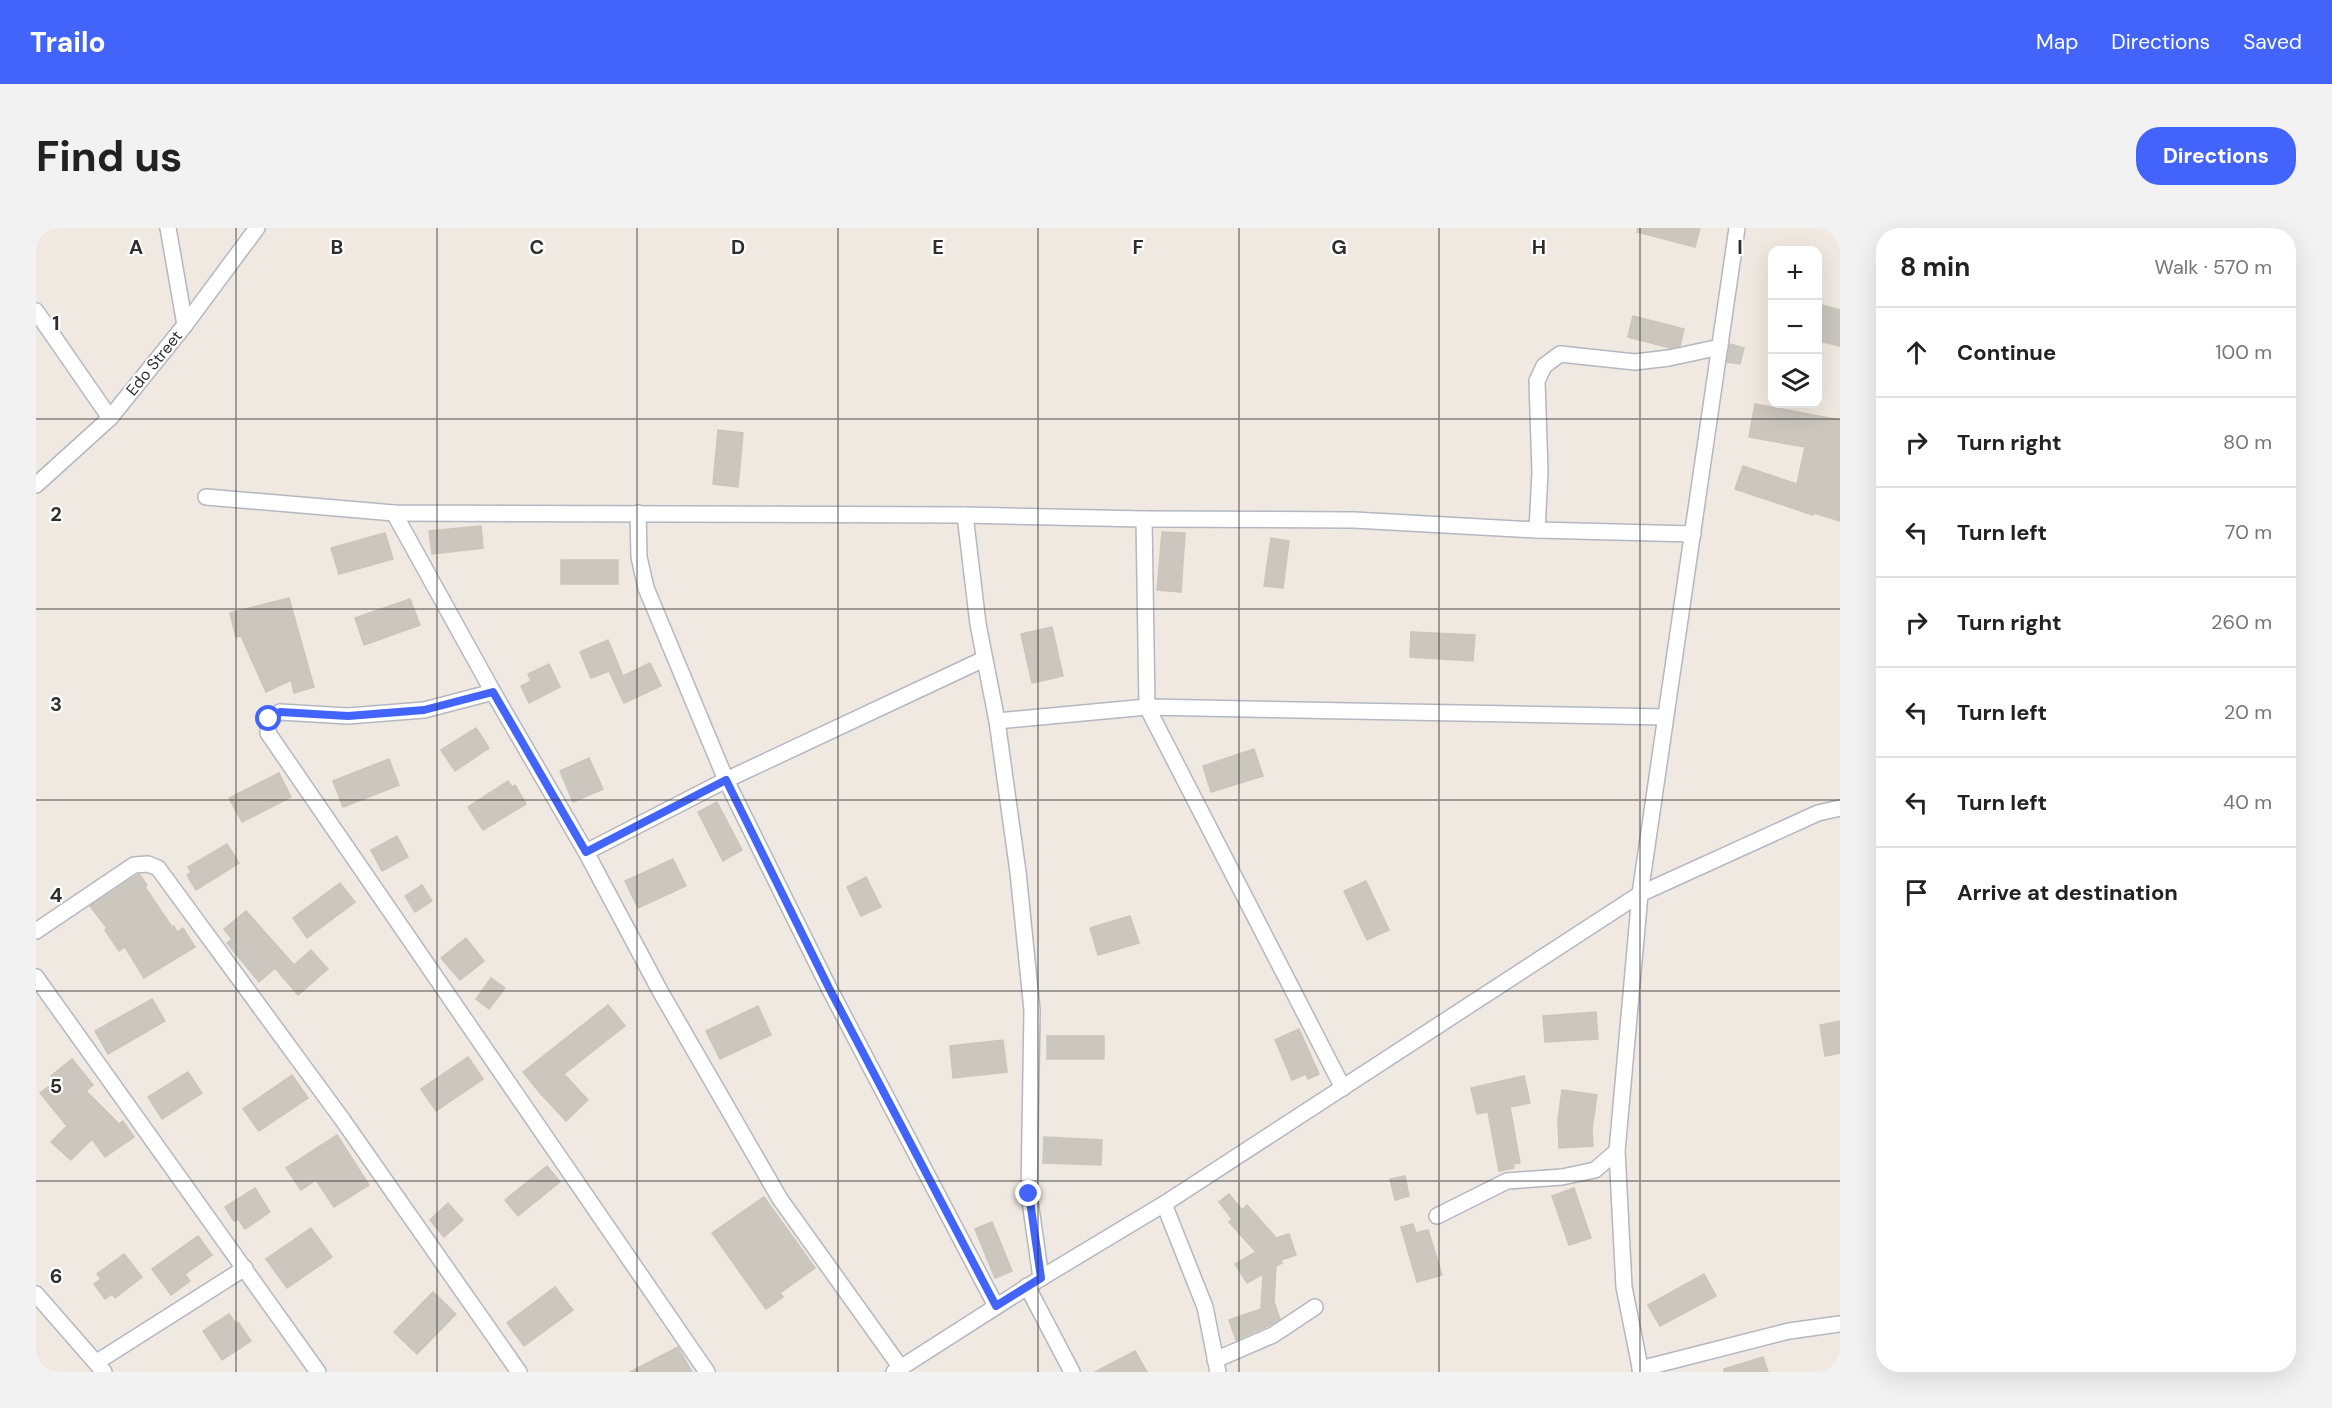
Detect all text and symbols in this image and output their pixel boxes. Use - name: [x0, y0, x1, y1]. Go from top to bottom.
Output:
- text: Trailo: [30, 24, 106, 61]
- text: Map: [2036, 28, 2078, 56]
- text: Directions: [2111, 28, 2210, 56]
- text: Saved: [2243, 28, 2302, 56]
- button: Directions: [2136, 127, 2296, 185]
- text: Find us: [36, 129, 182, 184]
- text: A: [129, 234, 143, 260]
- text: B: [331, 234, 343, 260]
- text: C: [530, 234, 544, 260]
- text: D: [731, 234, 745, 260]
- text: E: [932, 234, 944, 260]
- text: F: [1132, 234, 1144, 260]
- text: G: [1331, 234, 1347, 260]
- text: H: [1532, 234, 1546, 260]
- text: I: [1737, 234, 1743, 260]
- map controls: [1768, 246, 1822, 408]
- button: +: [1768, 246, 1822, 300]
- text: 8 min: [1900, 250, 1970, 284]
- text: Walk · 570 m: [2155, 254, 2272, 280]
- button: −: [1768, 300, 1822, 354]
- text: 1: [52, 310, 60, 336]
- street label: Edo Street: [121, 326, 187, 400]
- icon: ahead: [1900, 336, 1933, 369]
- text: Continue: [1957, 338, 2056, 367]
- text: 100 m: [2215, 339, 2272, 365]
- button: layers: [1768, 354, 1822, 408]
- icon: right: [1900, 426, 1933, 459]
- text: Turn right: [1957, 428, 2062, 457]
- text: 80 m: [2223, 429, 2272, 455]
- text: 2: [50, 501, 62, 527]
- icon: left: [1900, 516, 1933, 549]
- text: Turn left: [1957, 518, 2047, 547]
- text: 70 m: [2225, 519, 2272, 545]
- icon: right: [1900, 606, 1933, 639]
- text: Turn right: [1957, 608, 2062, 637]
- text: 260 m: [2211, 609, 2272, 635]
- text: 3: [50, 691, 62, 717]
- icon: left: [1900, 696, 1933, 729]
- text: Turn left: [1957, 698, 2047, 727]
- text: 20 m: [2224, 699, 2272, 725]
- route start: [255, 705, 281, 731]
- icon: left: [1900, 786, 1933, 819]
- text: Turn left: [1957, 788, 2047, 817]
- text: 40 m: [2223, 789, 2272, 815]
- icon: arrive: [1900, 876, 1933, 909]
- text: Arrive at destination: [1957, 878, 2178, 907]
- text: 4: [50, 882, 63, 908]
- text: 5: [50, 1073, 62, 1099]
- route end: [1015, 1180, 1041, 1206]
- text: 6: [50, 1263, 62, 1289]

